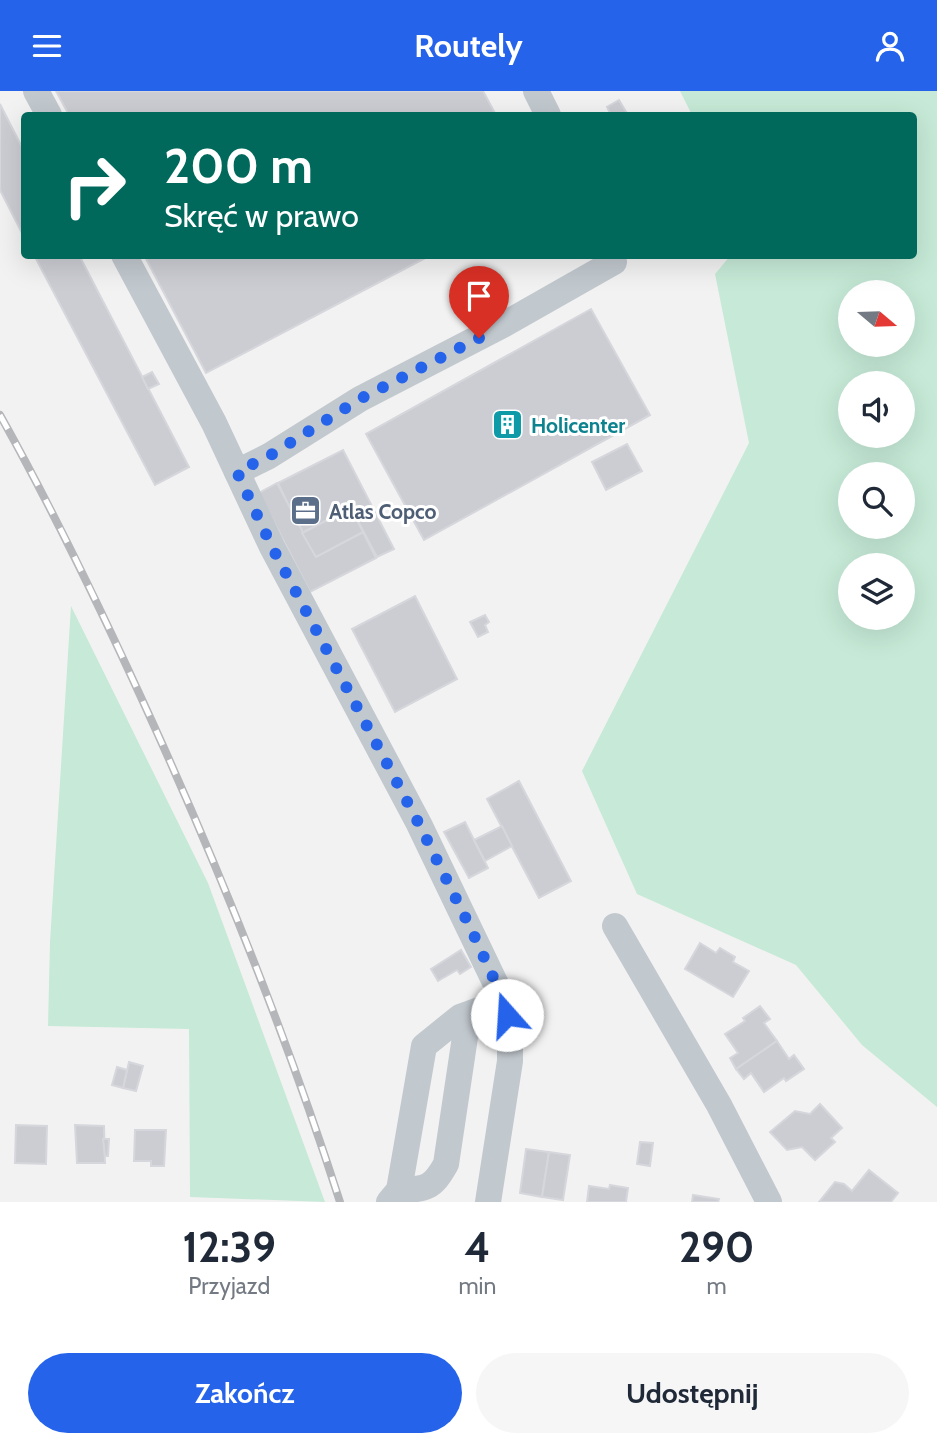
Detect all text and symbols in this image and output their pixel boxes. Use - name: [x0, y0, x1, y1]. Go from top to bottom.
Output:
- text: Routely: [414, 26, 523, 65]
- icon: menu: [28, 27, 66, 65]
- icon: person: [871, 27, 909, 65]
- text: 200 m: [164, 136, 313, 195]
- icon: right: [49, 140, 140, 231]
- text: Skręć w prawo: [164, 196, 359, 235]
- pin: [449, 266, 509, 338]
- icon: arrive: [460, 277, 498, 315]
- north arrow: [838, 280, 915, 357]
- map controls: [838, 280, 915, 630]
- button: sound: [838, 371, 915, 448]
- building icon: Holicenter: [491, 408, 525, 442]
- place label: Holicenter: [531, 413, 625, 438]
- button: search: [838, 462, 915, 539]
- office icon: Atlas Copco: [289, 494, 323, 528]
- place label: Atlas Copco: [329, 499, 436, 524]
- button: layers: [838, 553, 915, 630]
- position arrow: [470, 978, 544, 1052]
- text: 12:39: [183, 1221, 276, 1273]
- text: 4: [464, 1221, 490, 1273]
- text: 290: [679, 1221, 754, 1273]
- text: Przyjazd: [188, 1272, 270, 1300]
- text: min: [458, 1272, 496, 1300]
- text: m: [707, 1272, 727, 1300]
- button: Zakończ: [28, 1353, 462, 1433]
- button: Udostępnij: [476, 1353, 909, 1433]

